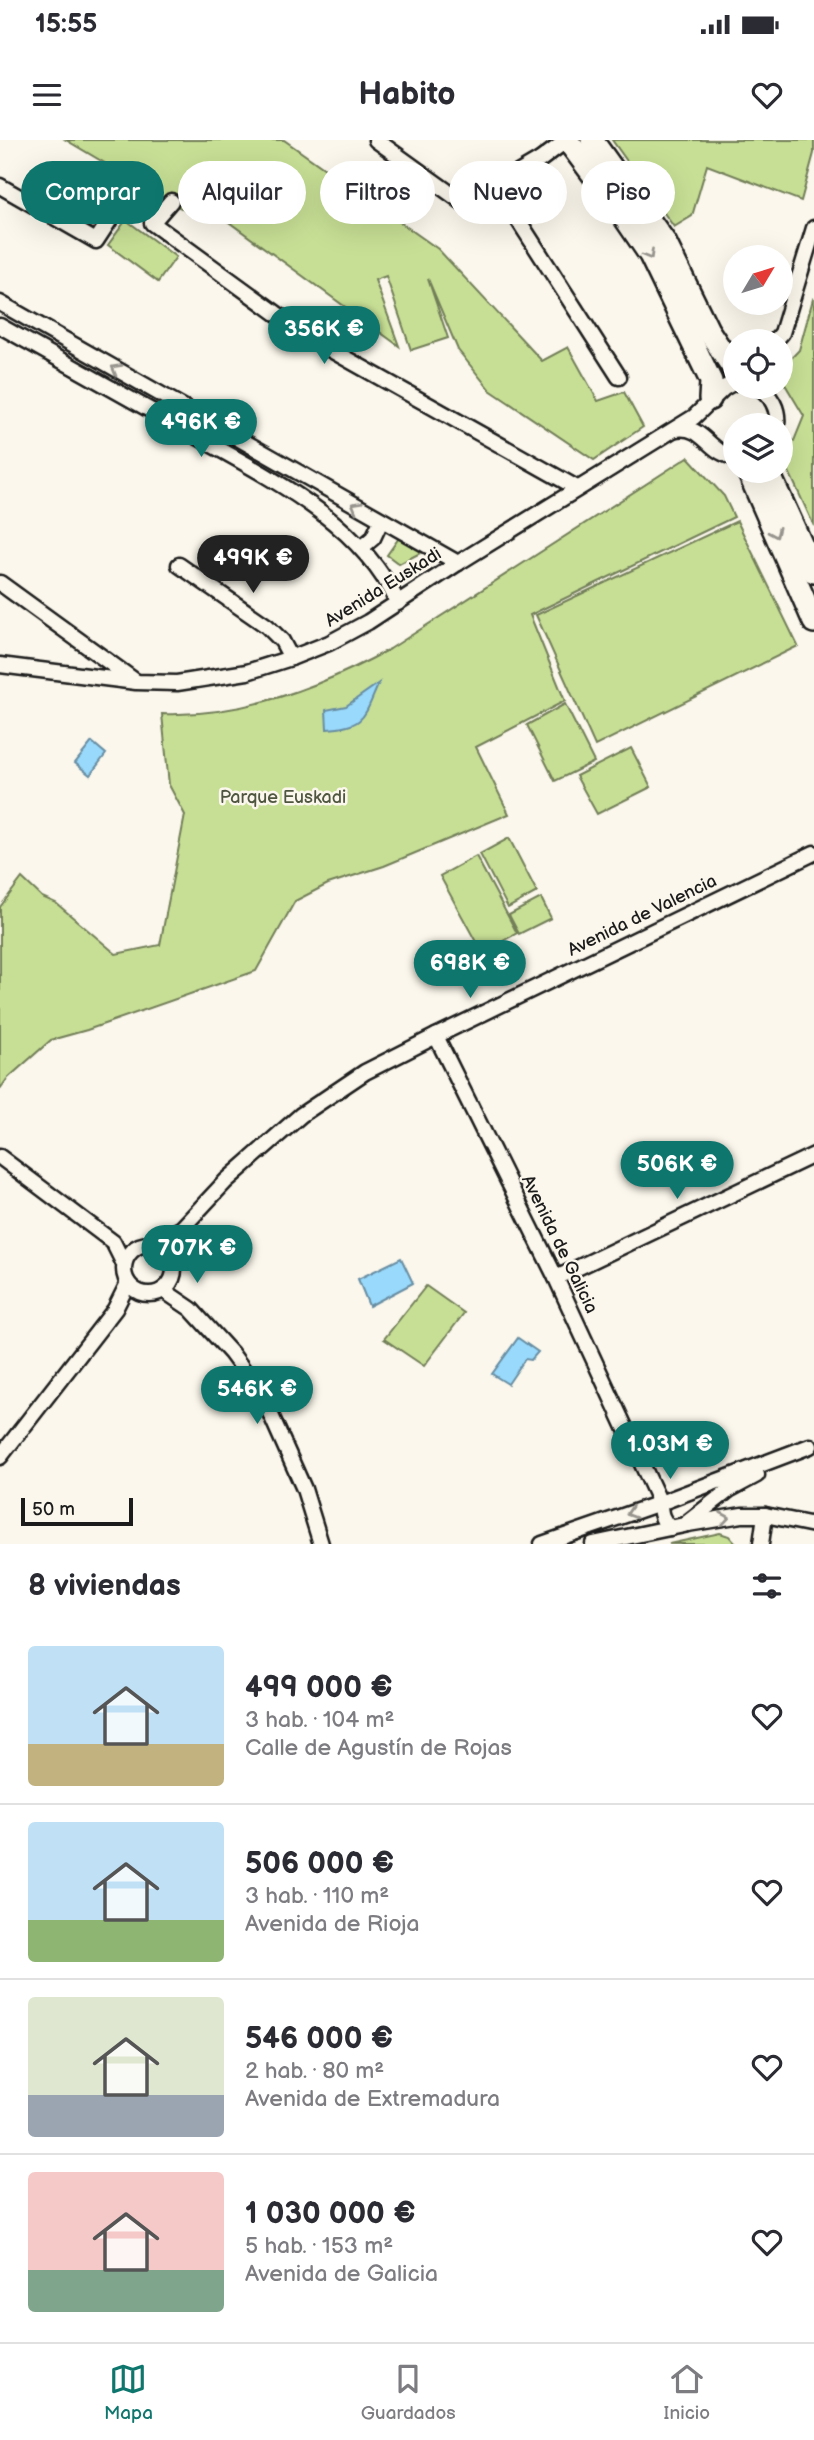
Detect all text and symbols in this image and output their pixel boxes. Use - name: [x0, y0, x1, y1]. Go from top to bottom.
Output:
- text: 15:55: [35, 9, 97, 40]
- text: Habito: [358, 75, 456, 114]
- icon: menu: [28, 76, 66, 114]
- icon: heart: [748, 76, 786, 114]
- chip: Comprar: [21, 161, 164, 224]
- chip: Alquilar: [178, 161, 306, 224]
- chip: Filtros: [320, 161, 435, 224]
- chip: Nuevo: [449, 161, 567, 224]
- chip: Piso: [581, 161, 675, 224]
- north arrow: [723, 245, 793, 315]
- map controls: [723, 245, 793, 483]
- one-way arrow: [641, 248, 654, 261]
- pin: 356K €: [267, 306, 381, 366]
- text: 356K €: [284, 315, 364, 343]
- button: locate: [723, 329, 793, 399]
- one-way arrow: [110, 364, 123, 377]
- pin: 496K €: [144, 400, 258, 459]
- text: 496K €: [161, 408, 241, 436]
- button: layers: [723, 413, 793, 483]
- one-way arrow: [350, 501, 363, 514]
- one-way arrow: [767, 526, 781, 538]
- pin: 499K €: [196, 536, 310, 595]
- street label: Avenida Euskadi: [321, 543, 445, 632]
- text: 499K €: [213, 544, 293, 572]
- park label: Parque Euskadi: [220, 787, 346, 808]
- street label: Avenida de Valencia: [564, 870, 720, 961]
- pin: 698K €: [413, 940, 527, 1000]
- text: 698K €: [430, 949, 510, 977]
- pin: 506K €: [620, 1142, 734, 1201]
- text: 506K €: [637, 1150, 717, 1178]
- street label: Avenida de Galicia: [517, 1172, 602, 1317]
- pin: 707K €: [140, 1226, 254, 1285]
- text: 707K €: [158, 1234, 236, 1262]
- pin: 546K €: [200, 1366, 314, 1426]
- text: 546K €: [217, 1375, 297, 1403]
- pin: 1.03M €: [605, 1422, 735, 1481]
- text: 1.03M €: [627, 1430, 713, 1458]
- scale bar: [21, 1495, 133, 1527]
- text: 50 m: [32, 1498, 75, 1521]
- one-way arrow: [626, 1504, 638, 1519]
- one-way arrow: [719, 1511, 731, 1526]
- icon: filters: [748, 1567, 786, 1605]
- text: 8 viviendas: [28, 1568, 181, 1604]
- text: 499 000 €: [245, 1670, 393, 1706]
- icon: home: [84, 1674, 168, 1758]
- icon: heart: [748, 1697, 786, 1735]
- text: 3 hab. · 104 m²: [245, 1706, 394, 1734]
- text: Calle de Agustín de Rojas: [245, 1734, 512, 1762]
- text: 506 000 €: [245, 1846, 394, 1882]
- icon: home: [84, 1850, 168, 1934]
- icon: heart: [748, 1873, 786, 1911]
- text: 3 hab. · 110 m²: [245, 1882, 389, 1910]
- text: Avenida de Rioja: [245, 1910, 420, 1938]
- text: 546 000 €: [245, 2021, 393, 2057]
- icon: home: [84, 2025, 168, 2109]
- icon: heart: [748, 2048, 786, 2086]
- text: 2 hab. · 80 m²: [245, 2057, 384, 2085]
- text: Avenida de Extremadura: [245, 2085, 500, 2113]
- text: 1 030 000 €: [245, 2196, 416, 2232]
- icon: home: [84, 2200, 168, 2284]
- icon: heart: [748, 2223, 786, 2261]
- text: 5 hab. · 153 m²: [245, 2232, 393, 2260]
- text: Avenida de Galicia: [245, 2260, 438, 2288]
- tab: Mapa: [104, 2360, 153, 2425]
- tab: Guardados: [361, 2360, 456, 2425]
- tab: Inicio: [664, 2360, 710, 2425]

